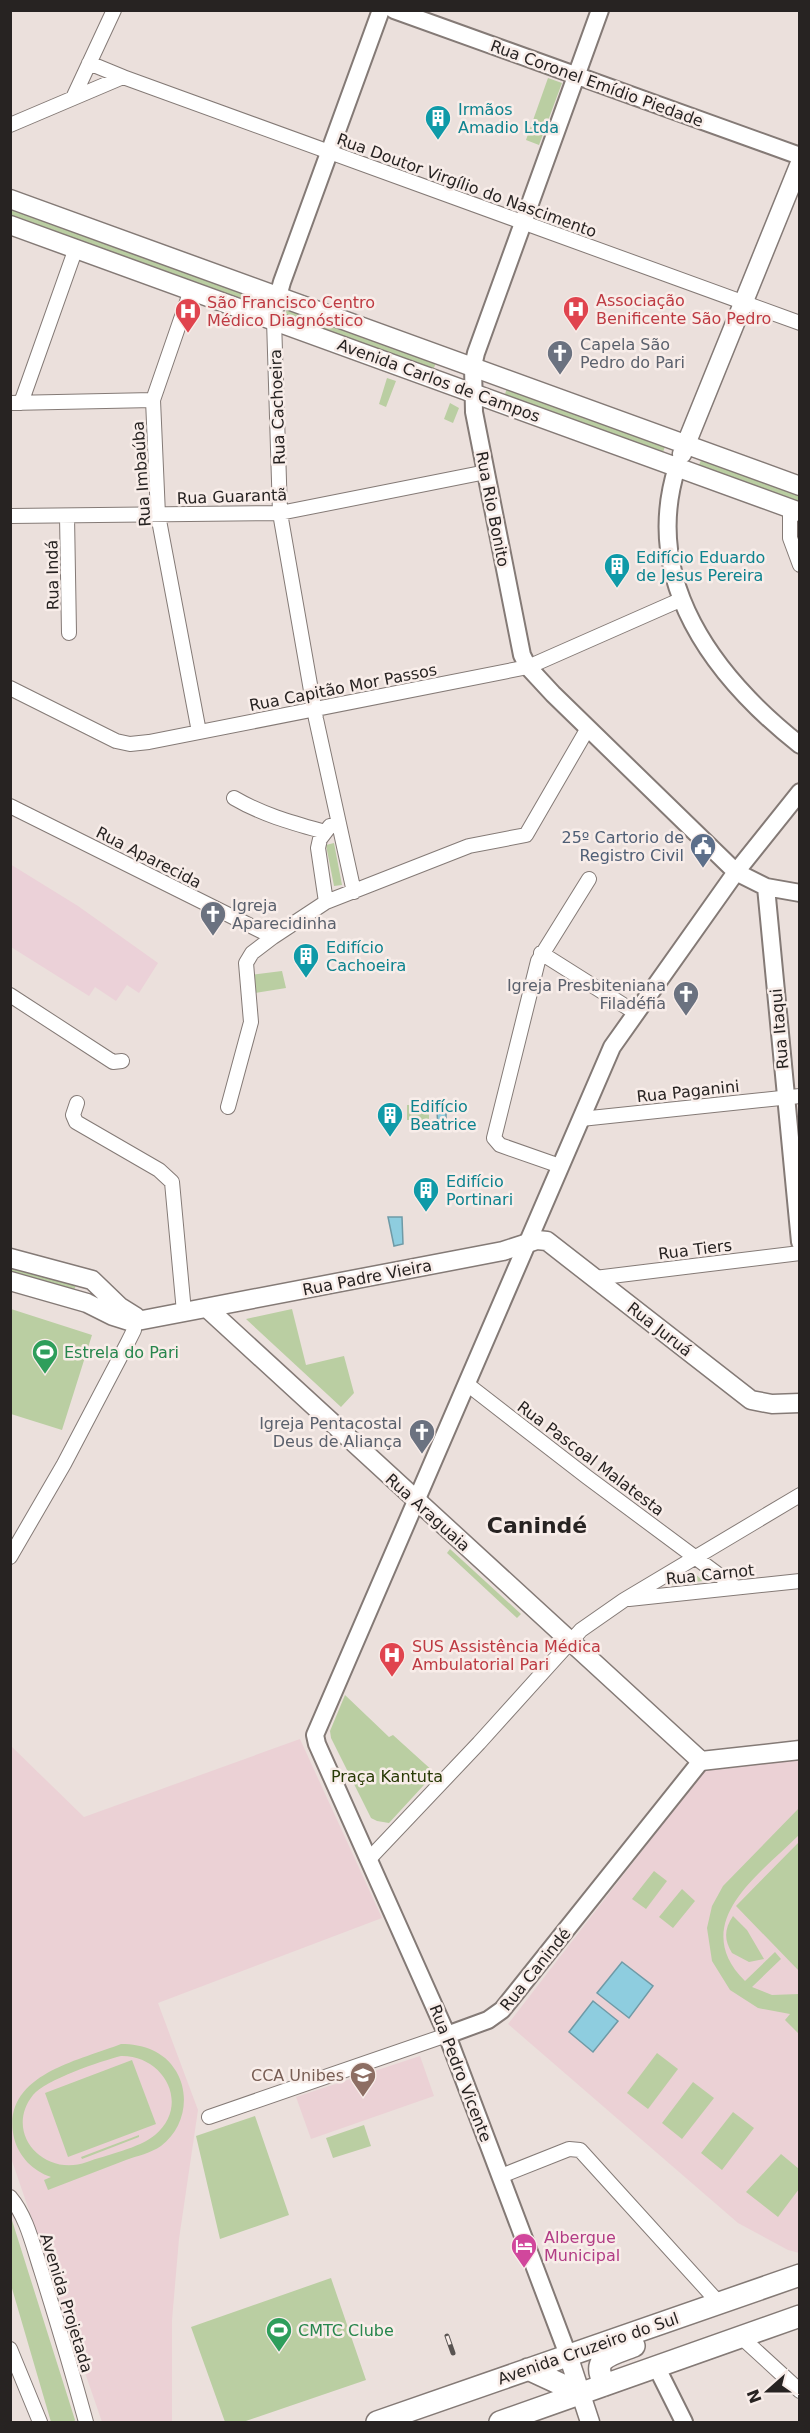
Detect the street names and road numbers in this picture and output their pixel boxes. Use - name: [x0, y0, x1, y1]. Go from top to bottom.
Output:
- street label: Rua Coronel Emídio Piedade: [488, 36, 706, 131]
- street label: Rua Doutor Virgílio do Nascimento: [334, 129, 599, 241]
- street label: Avenida Carlos de Campos: [335, 335, 543, 426]
- street label: Rua Cachoeira: [266, 349, 289, 465]
- street label: Rua Imbaúba: [128, 421, 155, 527]
- street label: Rua Rio Bonito: [472, 450, 513, 568]
- street label: Rua Guarantã: [177, 485, 288, 508]
- street label: Rua Indá: [42, 540, 63, 610]
- street label: Rua Capitão Mor Passos: [248, 660, 439, 715]
- street label: Rua Aparecida: [93, 823, 205, 892]
- street label: Rua Itaqui: [767, 988, 792, 1070]
- street label: Rua Paganini: [636, 1077, 740, 1106]
- street label: Rua Tiers: [657, 1236, 733, 1263]
- street label: Rua Padre Vieira: [301, 1256, 433, 1299]
- street label: Rua Juruá: [624, 1298, 696, 1361]
- street label: Rua Pascoal Malatesta: [514, 1397, 668, 1520]
- street label: Rua Araguaia: [382, 1469, 474, 1555]
- street label: Rua Carnot: [665, 1560, 755, 1589]
- street label: Rua Canindé: [496, 1924, 575, 2015]
- street label: Rua Pedro Vicente: [426, 2002, 495, 2145]
- street label: Avenida Projetada: [36, 2231, 97, 2375]
- street label: Avenida Cruzeiro do Sul: [495, 2308, 681, 2388]

